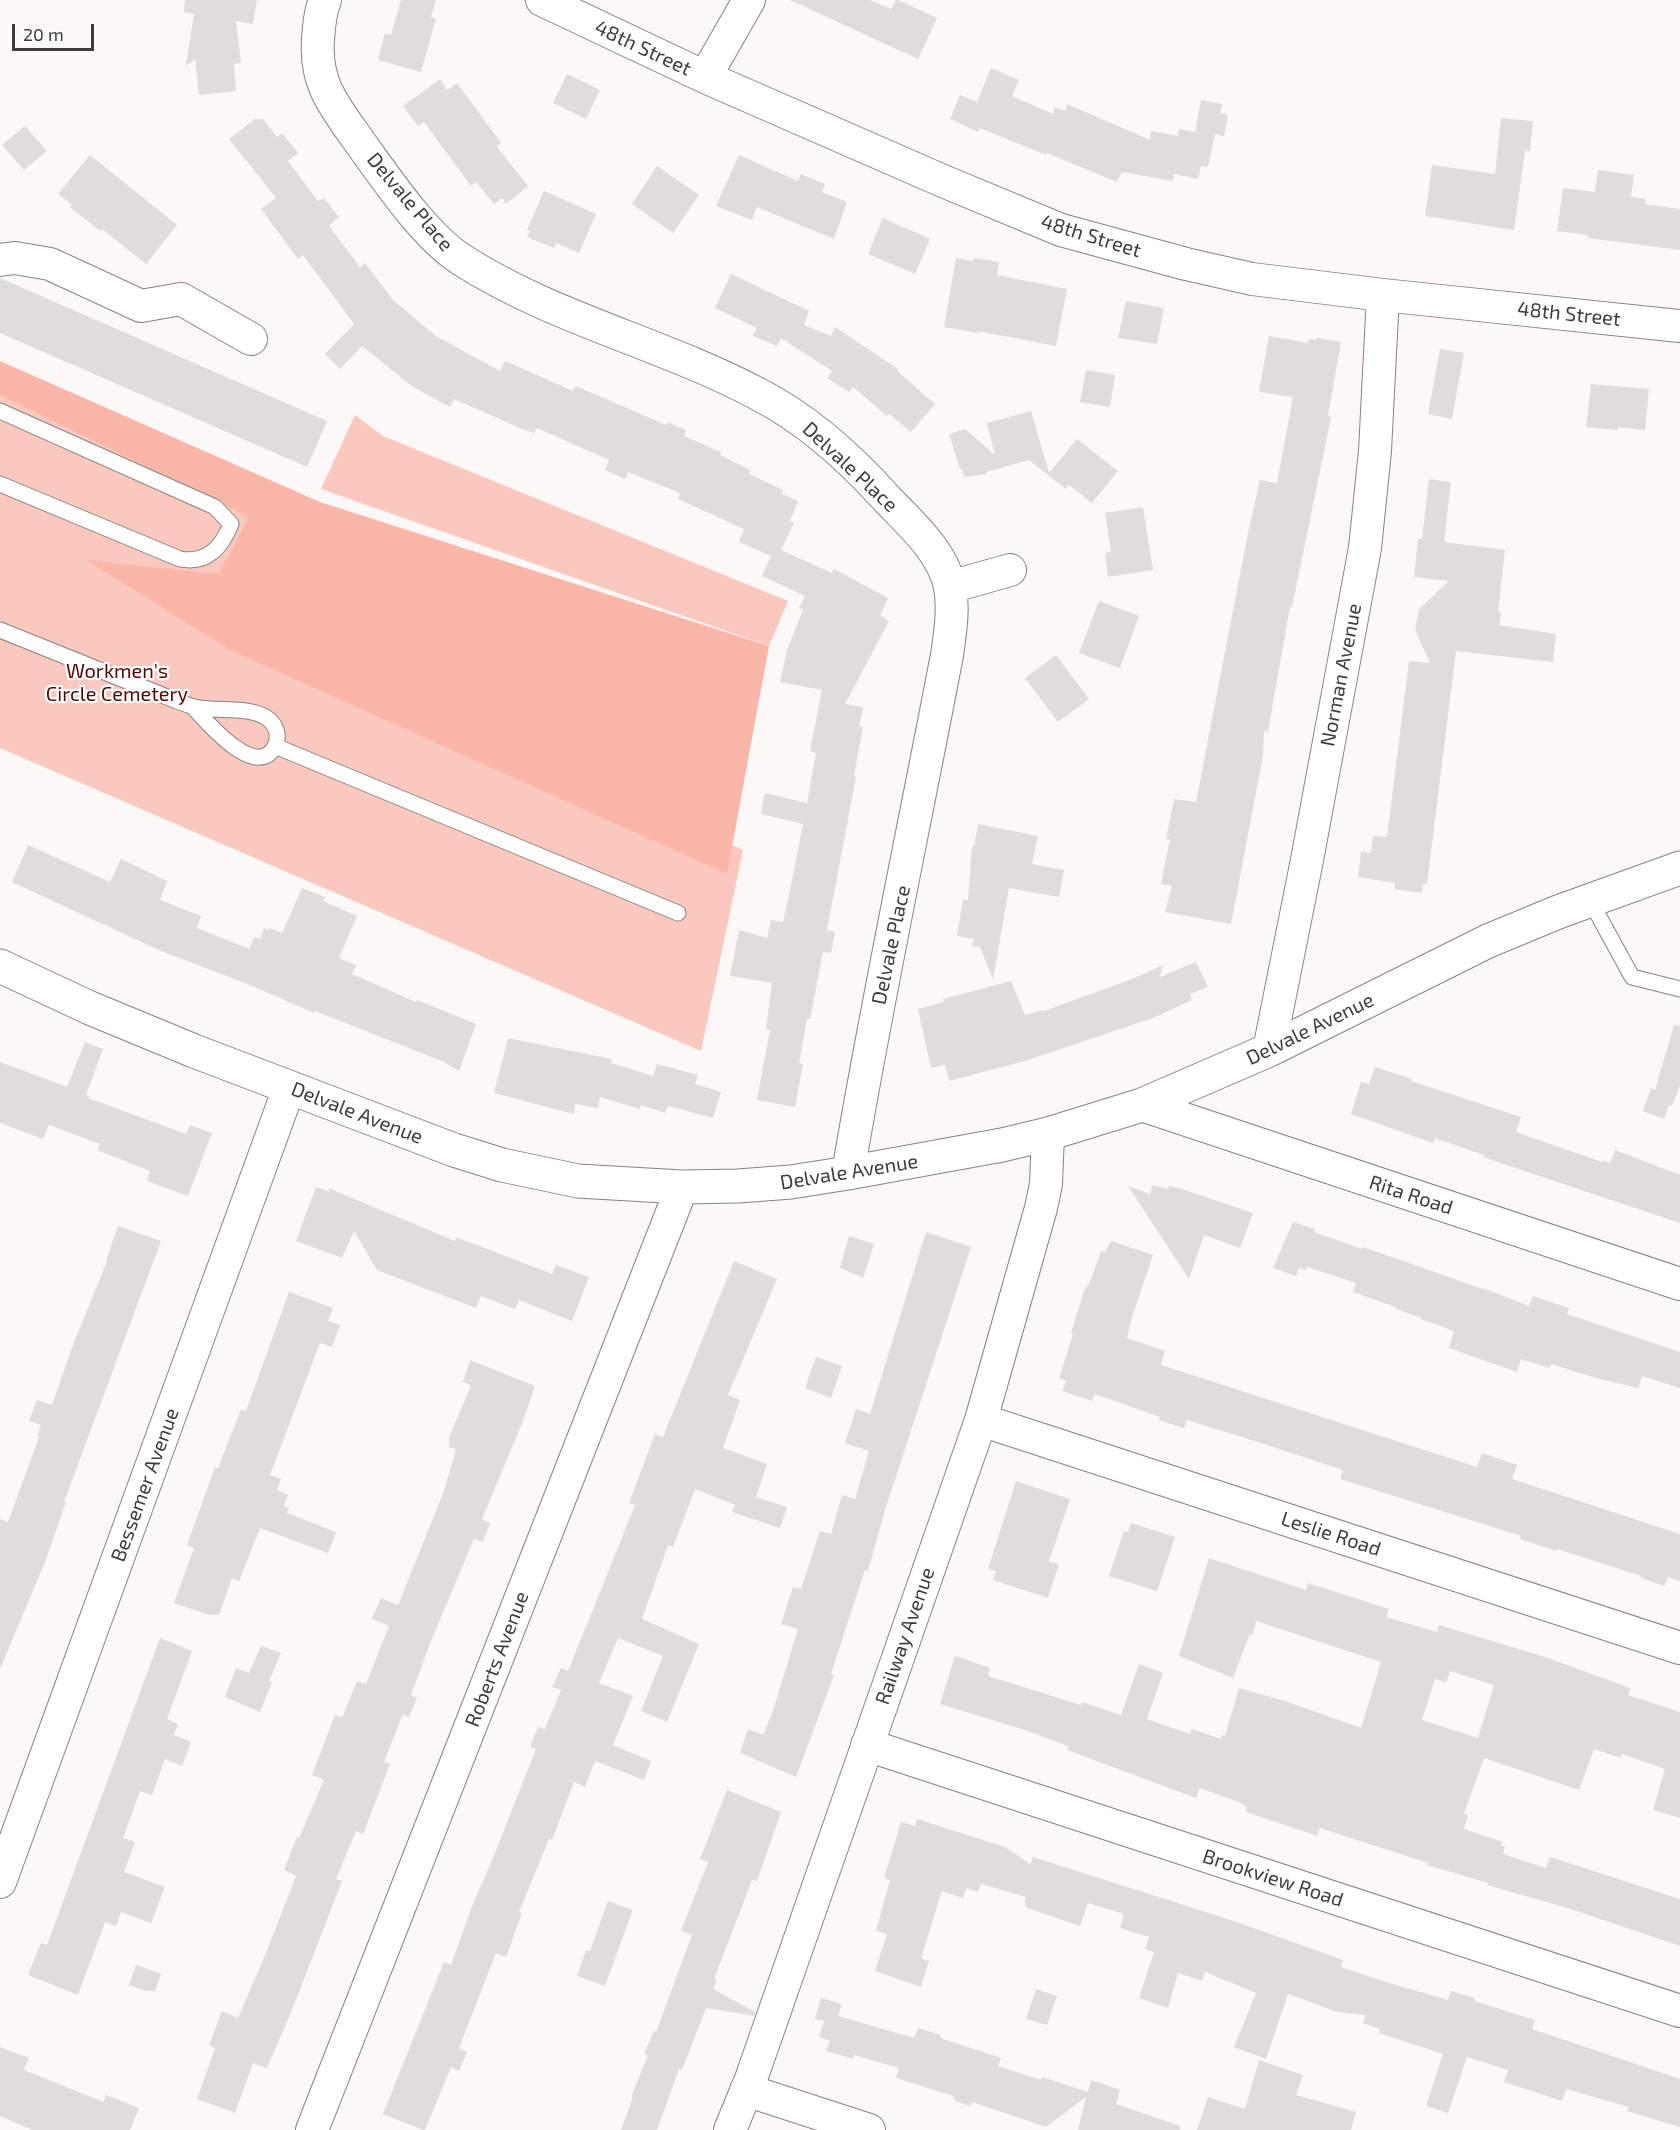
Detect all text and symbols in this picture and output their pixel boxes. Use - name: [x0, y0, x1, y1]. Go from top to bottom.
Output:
- scale bar: [15, 12, 98, 50]
- street label: 48th Street: [591, 15, 695, 81]
- text: 20 m: [23, 23, 64, 45]
- street label: Delvale Place: [362, 148, 458, 256]
- street label: 48th Street: [1038, 209, 1144, 263]
- street label: 48th Street: [1516, 297, 1622, 331]
- street label: Delvale Place: [797, 417, 903, 517]
- street label: Norman Avenue: [1315, 602, 1367, 748]
- park label: Workmen's Circle Cemetery: [46, 659, 188, 706]
- street label: Delvale Place: [867, 883, 915, 1007]
- street label: Delvale Avenue: [1242, 988, 1378, 1070]
- street label: Delvale Avenue: [288, 1077, 426, 1149]
- street label: Delvale Avenue: [778, 1149, 920, 1195]
- street label: Rita Road: [1366, 1170, 1456, 1220]
- street label: Bessemer Avenue: [106, 1405, 184, 1565]
- street label: Leslie Road: [1278, 1507, 1384, 1561]
- street label: Railway Avenue: [870, 1564, 940, 1708]
- street label: Roberts Avenue: [460, 1588, 534, 1730]
- street label: Brookview Road: [1200, 1844, 1346, 1912]

